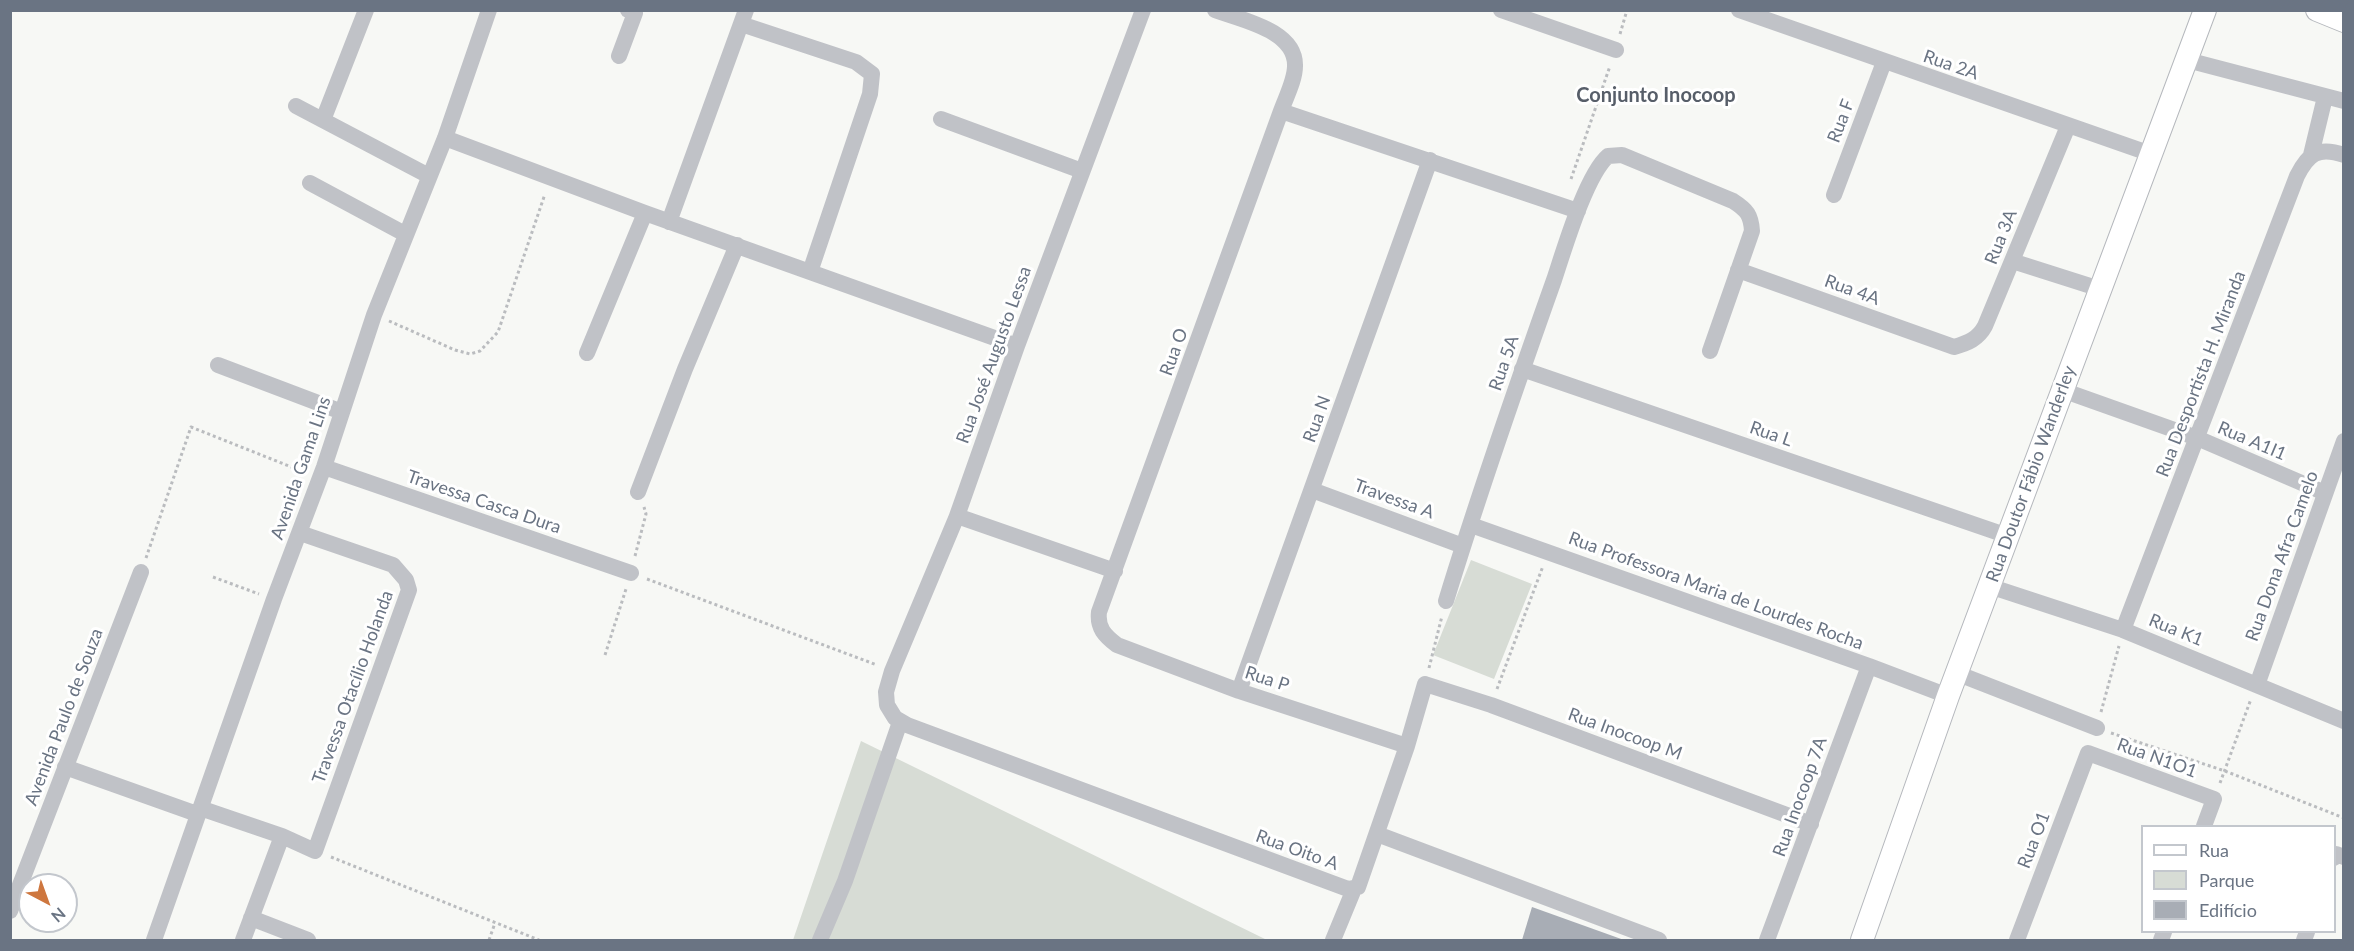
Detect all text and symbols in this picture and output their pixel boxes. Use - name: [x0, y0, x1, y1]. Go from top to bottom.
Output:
- street label: Rua 2A: [1920, 45, 1982, 85]
- district label: Conjunto Inocoop: [1576, 84, 1736, 108]
- street label: Rua F: [1823, 96, 1859, 146]
- street label: Rua 3A: [1980, 206, 2022, 268]
- street label: Rua José Augusto Lessa: [952, 263, 1036, 447]
- street label: Rua Desportista H. Miranda: [2152, 268, 2250, 480]
- street label: Rua 4A: [1821, 270, 1883, 310]
- street label: Rua O: [1155, 325, 1193, 379]
- street label: Rua 5A: [1484, 332, 1524, 394]
- street label: Rua Doutor Fábio Wanderley: [1982, 363, 2080, 585]
- street label: Rua N: [1299, 393, 1335, 445]
- street label: Avenida Gama Lins: [266, 394, 336, 542]
- street label: Rua L: [1747, 417, 1795, 451]
- street label: Rua A1I1: [2214, 417, 2290, 465]
- street label: Travessa Casca Dura: [404, 466, 564, 538]
- street label: Rua Dona Afra Camelo: [2241, 468, 2323, 644]
- street label: Travessa A: [1351, 475, 1437, 523]
- street label: Rua Professora Maria de Lourdes Rocha: [1566, 527, 1866, 655]
- street label: Travessa Otacílio Holanda: [308, 588, 398, 786]
- street label: Rua K1: [2146, 609, 2206, 651]
- street label: Avenida Paulo de Souza: [20, 625, 108, 809]
- street label: Rua P: [1242, 662, 1292, 696]
- street label: Rua Inocoop M: [1565, 703, 1685, 765]
- street label: Rua Inocoop 7A: [1768, 734, 1832, 860]
- street label: Rua N1O1: [2114, 734, 2200, 782]
- street label: Rua O1: [2013, 808, 2055, 872]
- street label: Rua Oito A: [1253, 825, 1341, 875]
- legend: [2141, 825, 2336, 933]
- text: Rua: [2199, 839, 2229, 861]
- text: Parque: [2199, 869, 2254, 891]
- north arrow: [18, 873, 78, 933]
- text: Edifício: [2199, 899, 2257, 921]
- text: N: [48, 904, 70, 927]

